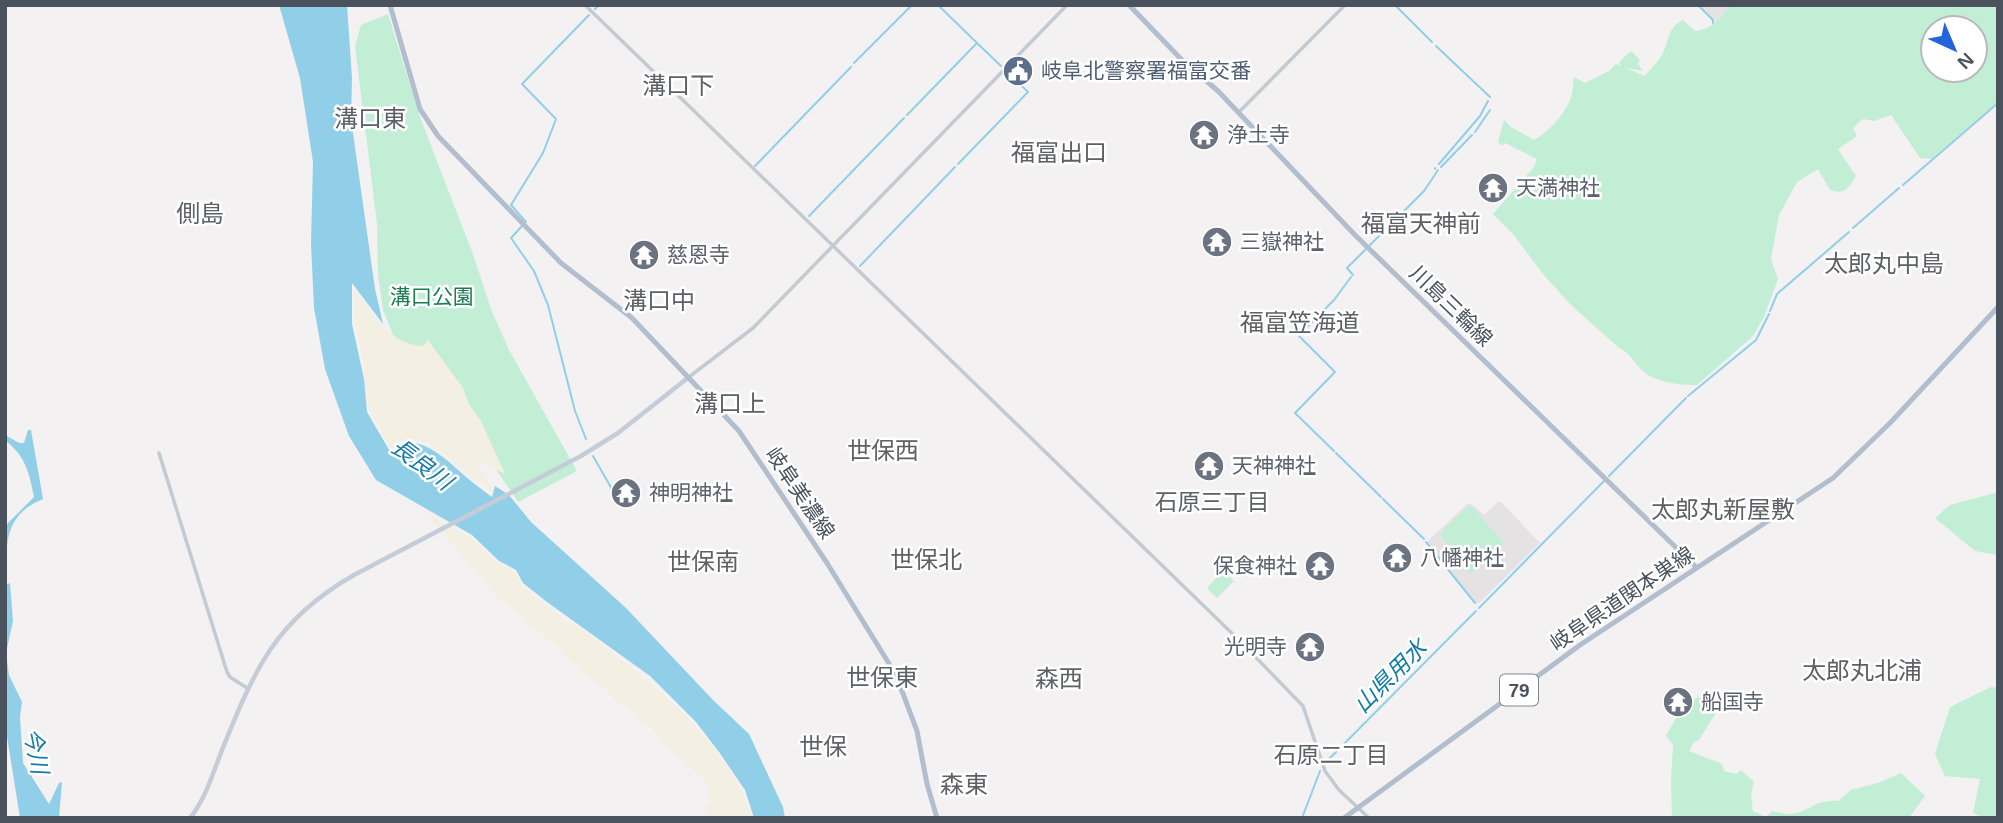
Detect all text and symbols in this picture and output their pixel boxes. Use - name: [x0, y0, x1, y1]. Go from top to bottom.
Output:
- north arrow: [1919, 14, 1989, 84]
- text: N: [1953, 49, 1978, 73]
- public building icon: 岐阜北警察署福富交番: [1001, 54, 1035, 88]
- place label: 岐阜北警察署福富交番: [1041, 59, 1251, 82]
- district label: 溝口下: [642, 72, 714, 99]
- district label: 溝口東: [334, 105, 406, 132]
- temple icon: 浄土寺: [1187, 118, 1221, 152]
- place label: 浄土寺: [1227, 123, 1290, 146]
- district label: 福富出口: [1011, 139, 1107, 166]
- temple icon: 天満神社: [1476, 171, 1510, 205]
- place label: 天満神社: [1516, 176, 1600, 199]
- district label: 側島: [176, 200, 224, 227]
- district label: 福富天神前: [1361, 210, 1481, 237]
- temple icon: 三嶽神社: [1200, 225, 1234, 259]
- place label: 三嶽神社: [1240, 230, 1324, 253]
- temple icon: 慈恩寺: [627, 238, 661, 272]
- place label: 慈恩寺: [667, 243, 730, 266]
- district label: 太郎丸中島: [1824, 250, 1944, 277]
- street label: 川島三輪線: [1406, 261, 1497, 350]
- park label: 溝口公園: [390, 285, 474, 308]
- district label: 溝口中: [623, 287, 695, 314]
- district label: 福富笠海道: [1240, 309, 1360, 336]
- district label: 溝口上: [694, 390, 766, 417]
- water label: 長良川: [387, 433, 460, 497]
- district label: 世保西: [847, 437, 919, 464]
- street label: 岐阜美濃線: [762, 443, 839, 543]
- temple icon: 天神神社: [1192, 449, 1226, 483]
- place label: 天神神社: [1232, 454, 1316, 477]
- temple icon: 神明神社: [609, 476, 643, 510]
- place label: 神明神社: [649, 481, 733, 504]
- district label: 石原三丁目: [1155, 489, 1270, 515]
- district label: 太郎丸新屋敷: [1651, 496, 1795, 523]
- temple icon: 八幡神社: [1380, 541, 1414, 575]
- street label: 岐阜県道関本巣線: [1546, 542, 1698, 655]
- district label: 世保北: [890, 546, 962, 573]
- place label: 八幡神社: [1420, 546, 1504, 569]
- district label: 世保南: [667, 548, 739, 575]
- temple icon: 保食神社: [1303, 549, 1337, 583]
- place label: 保食神社: [1213, 554, 1297, 577]
- temple icon: 光明寺: [1293, 630, 1327, 664]
- water label: 山県用水: [1348, 632, 1434, 718]
- place label: 光明寺: [1224, 635, 1287, 658]
- district label: 太郎丸北浦: [1802, 657, 1922, 684]
- district label: 世保東: [846, 664, 918, 691]
- district label: 森西: [1035, 665, 1083, 692]
- road number: 79: [1500, 674, 1538, 706]
- temple icon: 船国寺: [1661, 685, 1695, 719]
- place label: 船国寺: [1701, 690, 1764, 713]
- water label: 今川: [19, 726, 54, 779]
- district label: 世保: [799, 733, 847, 760]
- district label: 石原二丁目: [1274, 742, 1389, 768]
- district label: 森東: [940, 771, 988, 798]

